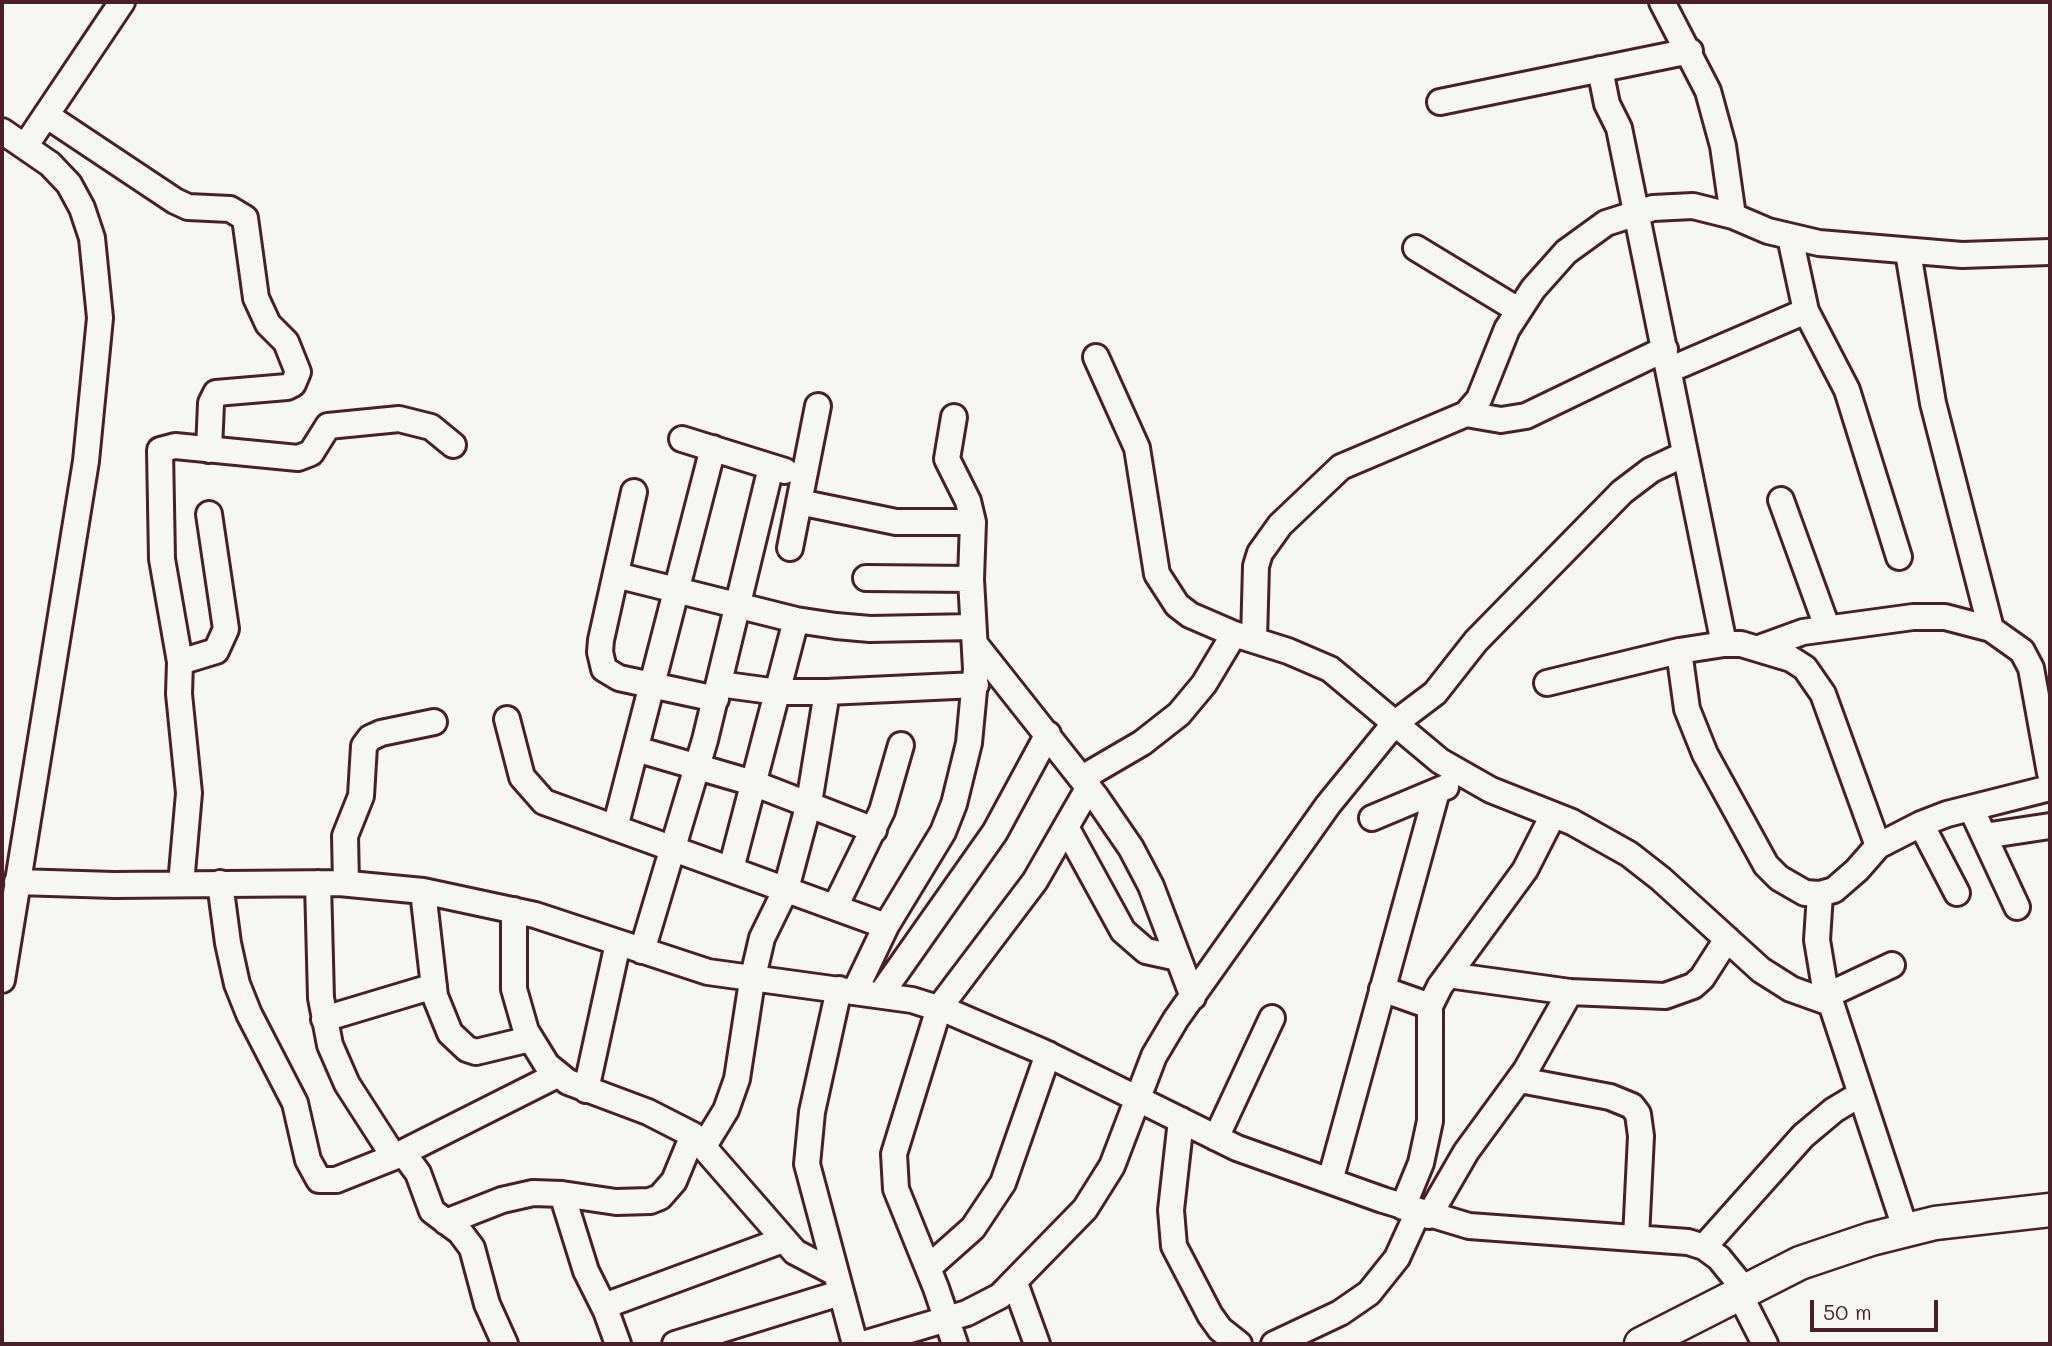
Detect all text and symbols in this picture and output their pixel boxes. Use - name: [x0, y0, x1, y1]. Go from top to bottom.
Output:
- scale bar: [1814, 1286, 1942, 1330]
- text: 50 m: [1823, 1298, 1872, 1325]

